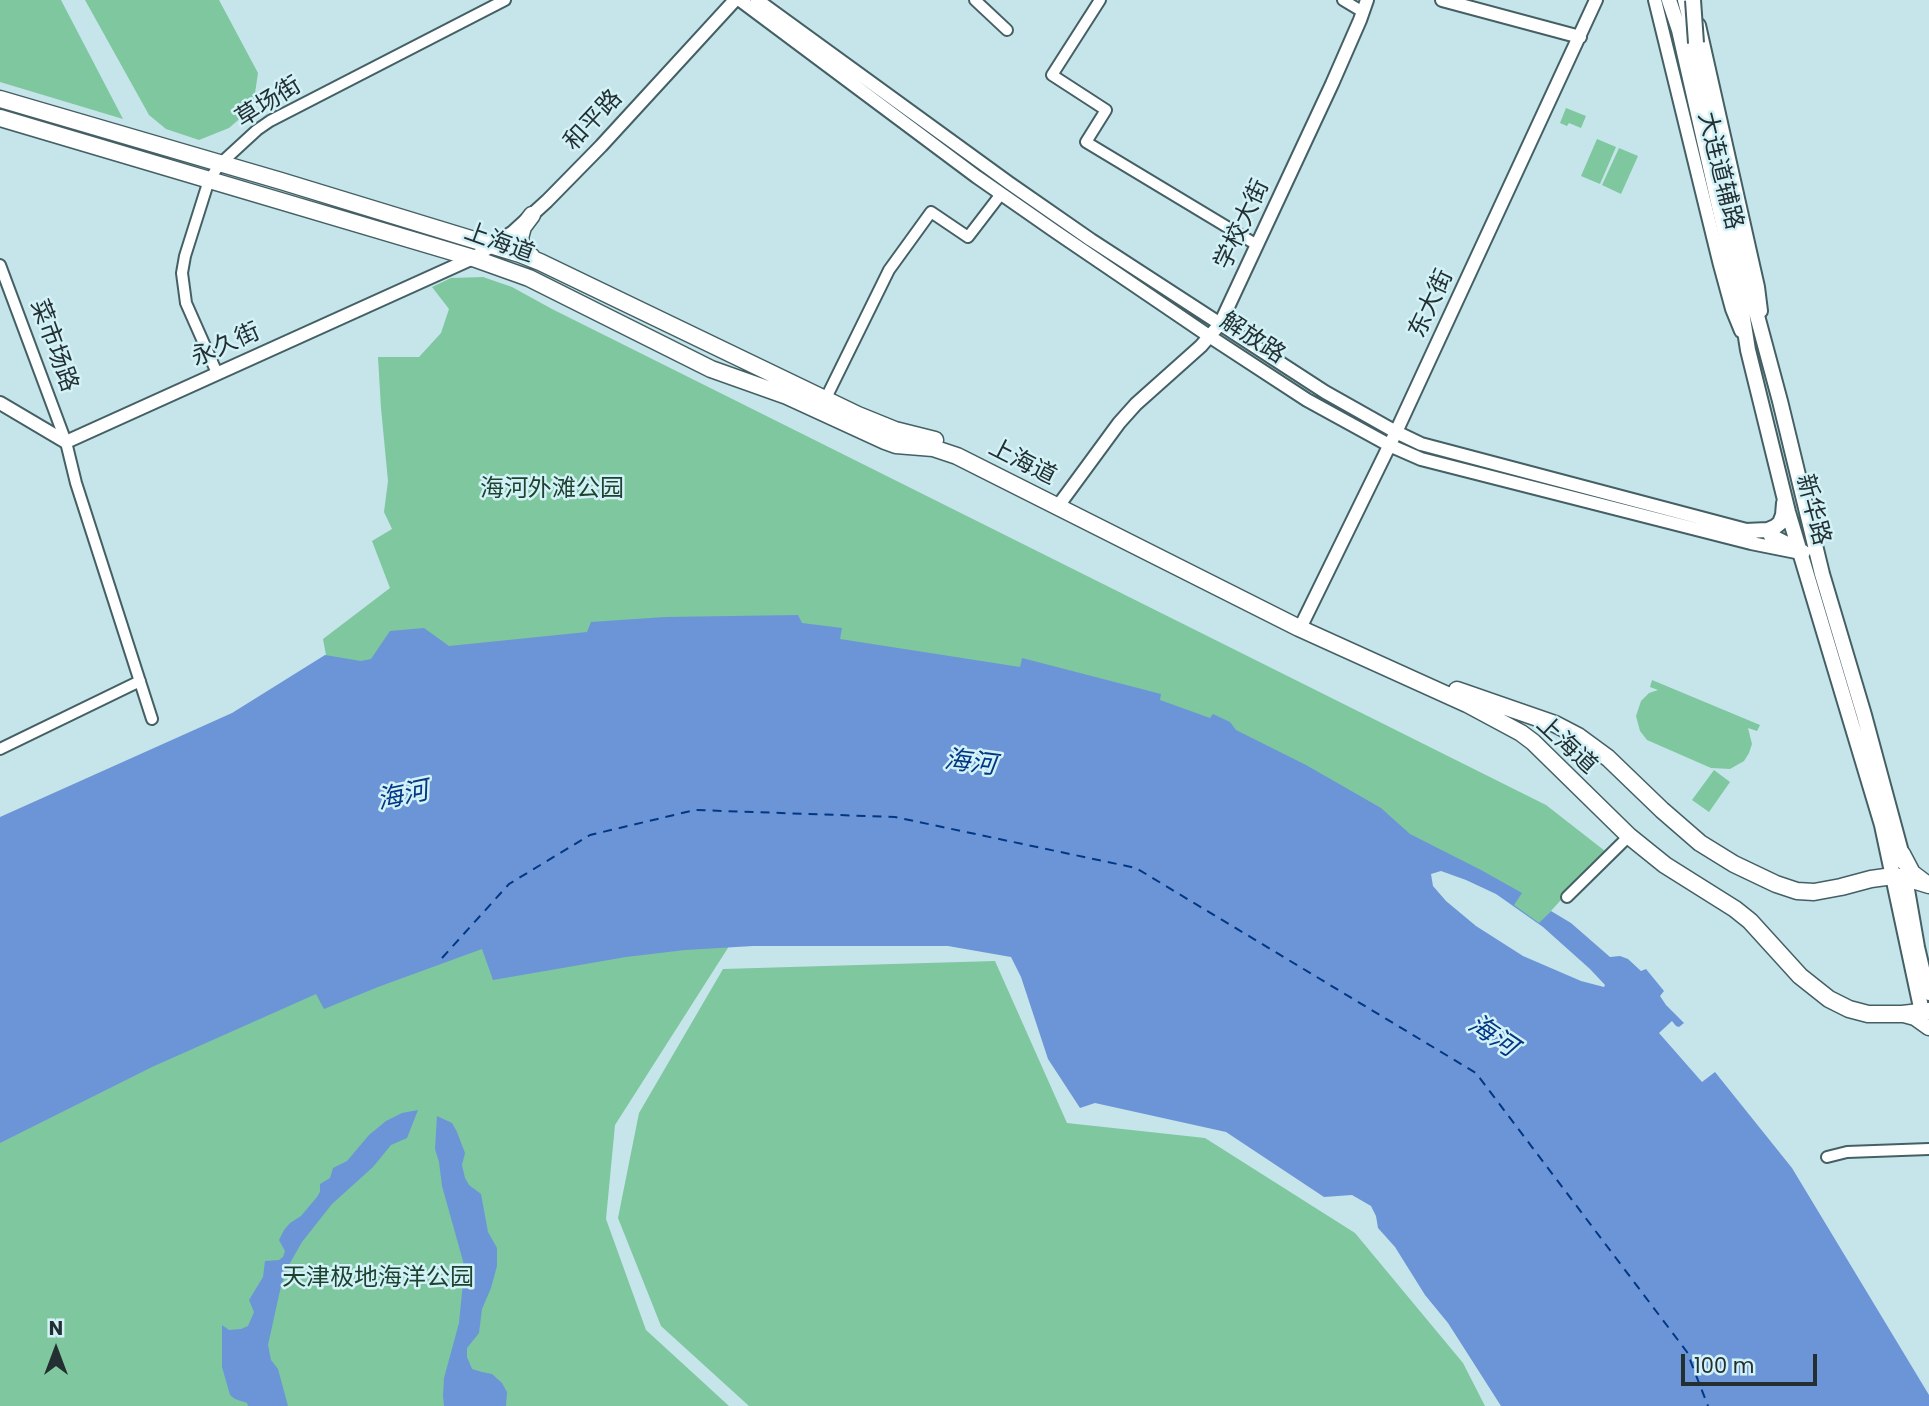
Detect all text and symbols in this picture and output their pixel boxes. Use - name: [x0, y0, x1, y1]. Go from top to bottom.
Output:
- street label: 草场街: [231, 72, 307, 134]
- street label: 和平路: [559, 85, 629, 157]
- street label: 大连道辅路: [1691, 109, 1747, 233]
- street label: 学校大街: [1210, 175, 1276, 275]
- street label: 上海道: [460, 218, 538, 270]
- street label: 东大街: [1404, 265, 1460, 343]
- street label: 菜市场路: [23, 296, 83, 396]
- street label: 解放路: [1214, 307, 1290, 371]
- street label: 永久街: [187, 318, 265, 374]
- street label: 上海道: [983, 434, 1061, 492]
- street label: 新华路: [1789, 471, 1835, 549]
- park label: 海河外滩公园: [480, 476, 624, 504]
- street label: 上海道: [1530, 711, 1602, 781]
- water label: 海河: [942, 745, 998, 783]
- water label: 海河: [374, 776, 432, 818]
- water label: 海河: [1462, 1010, 1522, 1064]
- park label: 天津极地海洋公园: [282, 1265, 474, 1293]
- north arrow: [21, 1315, 91, 1385]
- text: N: [49, 1315, 63, 1342]
- scale bar: [1684, 1340, 1820, 1384]
- text: 100 m: [1694, 1351, 1754, 1380]

